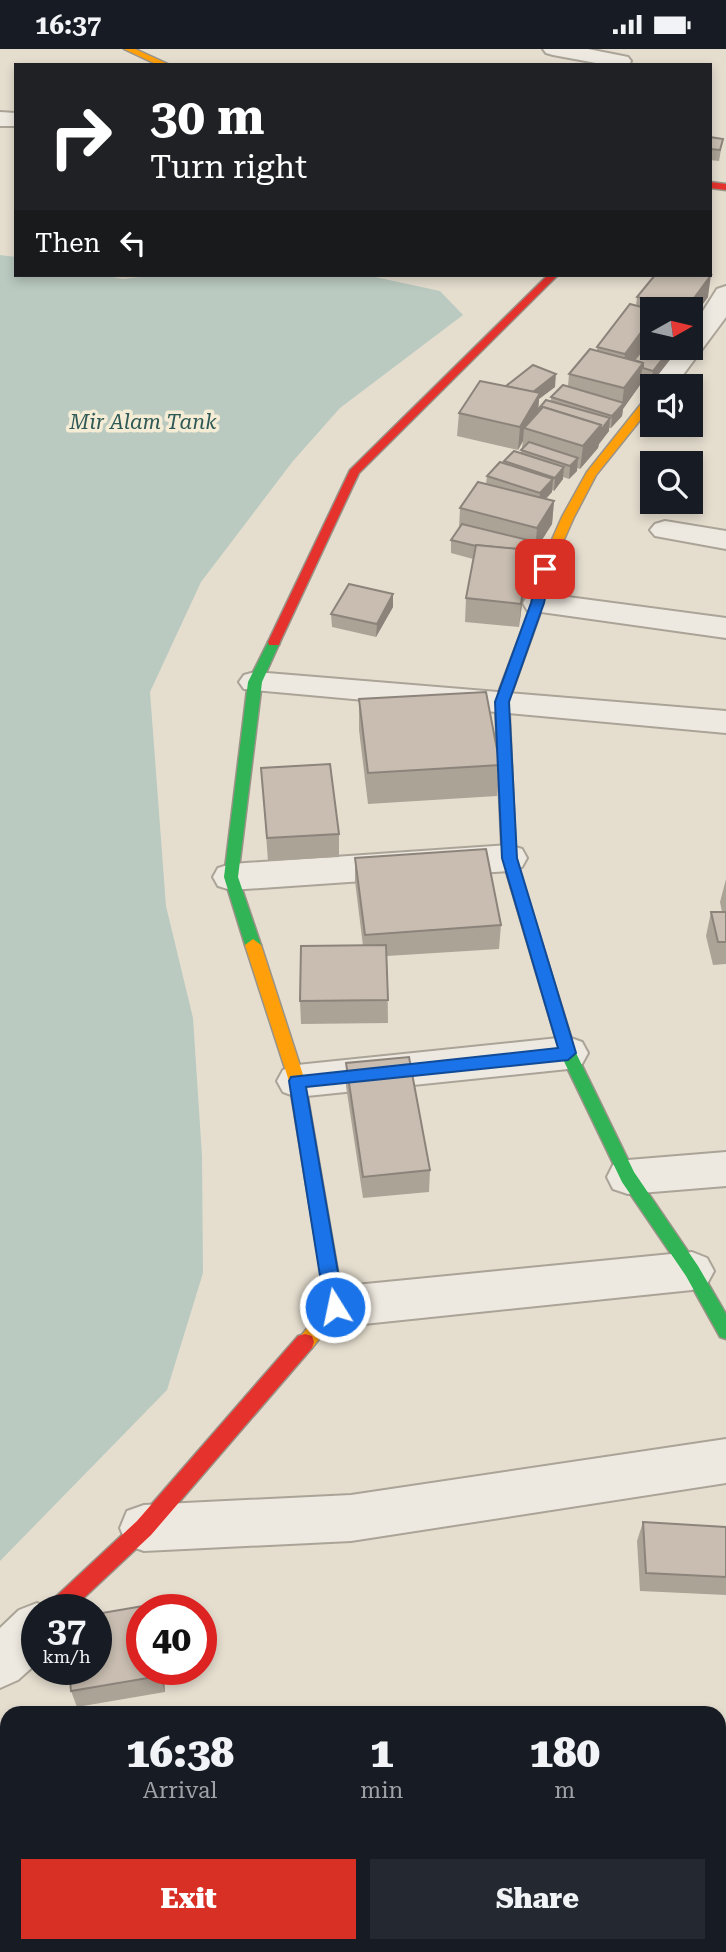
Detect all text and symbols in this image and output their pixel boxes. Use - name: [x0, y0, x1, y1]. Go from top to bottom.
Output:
- text: 16:37: [35, 10, 101, 40]
- text: 30 m: [150, 89, 265, 146]
- icon: right: [35, 91, 126, 182]
- text: Turn right: [150, 148, 307, 186]
- icon: left: [114, 224, 152, 262]
- text: Then: [35, 228, 100, 258]
- north arrow: [640, 297, 704, 361]
- map controls: [640, 297, 703, 514]
- button: sound: [640, 374, 703, 437]
- water label: Mir Alam Tank: [68, 410, 217, 434]
- button: search: [640, 451, 703, 514]
- pin: [515, 539, 575, 599]
- icon: arrive: [526, 550, 564, 588]
- position arrow: [298, 1270, 372, 1344]
- speed limit sign: 40: [126, 1594, 217, 1685]
- text: 37: [47, 1610, 86, 1651]
- text: km/h: [42, 1646, 91, 1667]
- text: 16:38: [126, 1728, 234, 1777]
- text: 1: [370, 1728, 394, 1777]
- text: 180: [529, 1728, 600, 1777]
- text: Arrival: [143, 1777, 217, 1804]
- text: min: [360, 1777, 403, 1804]
- text: m: [554, 1777, 575, 1804]
- button: Exit: [21, 1859, 356, 1939]
- button: Share: [370, 1859, 705, 1939]

